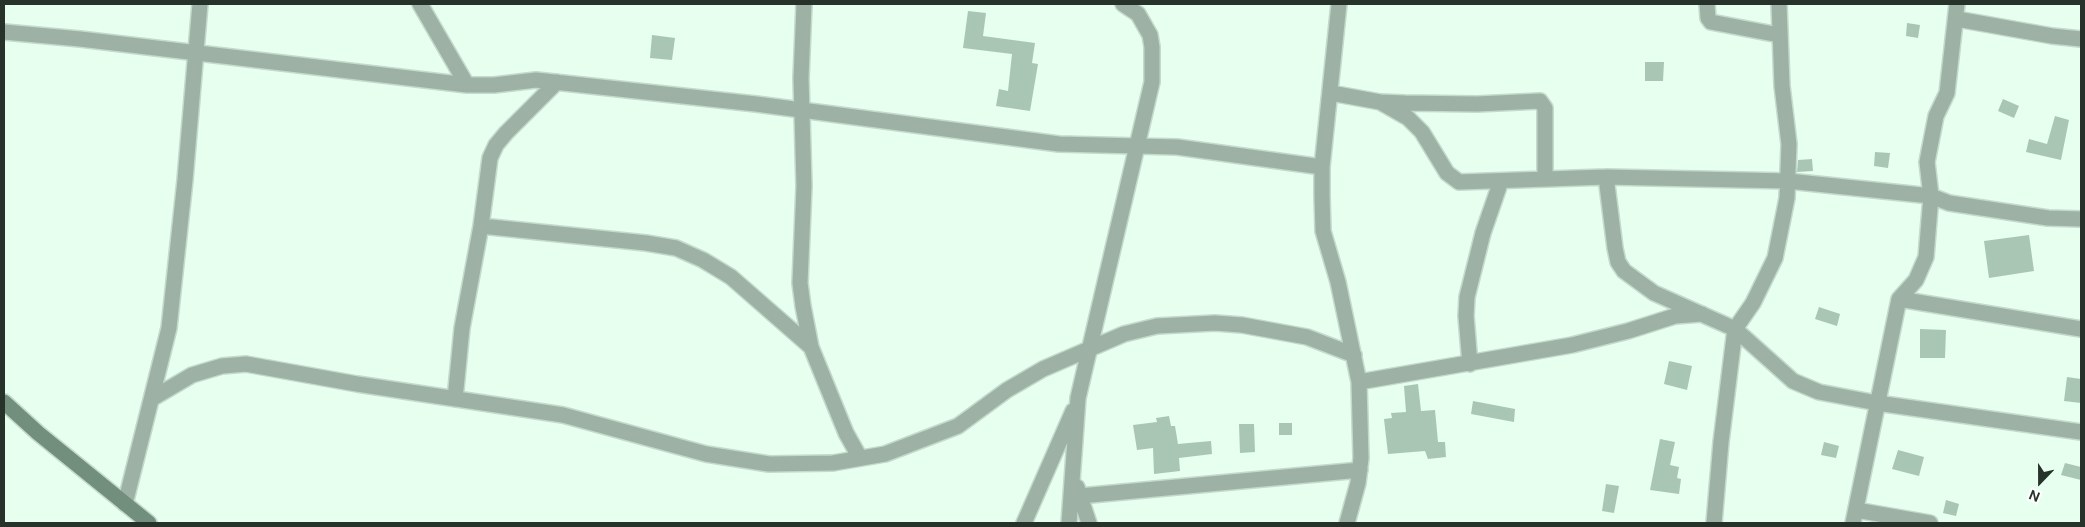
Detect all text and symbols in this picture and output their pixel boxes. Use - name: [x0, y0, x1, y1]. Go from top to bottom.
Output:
- north arrow: [2015, 457, 2065, 507]
- text: N: [2026, 486, 2042, 506]

